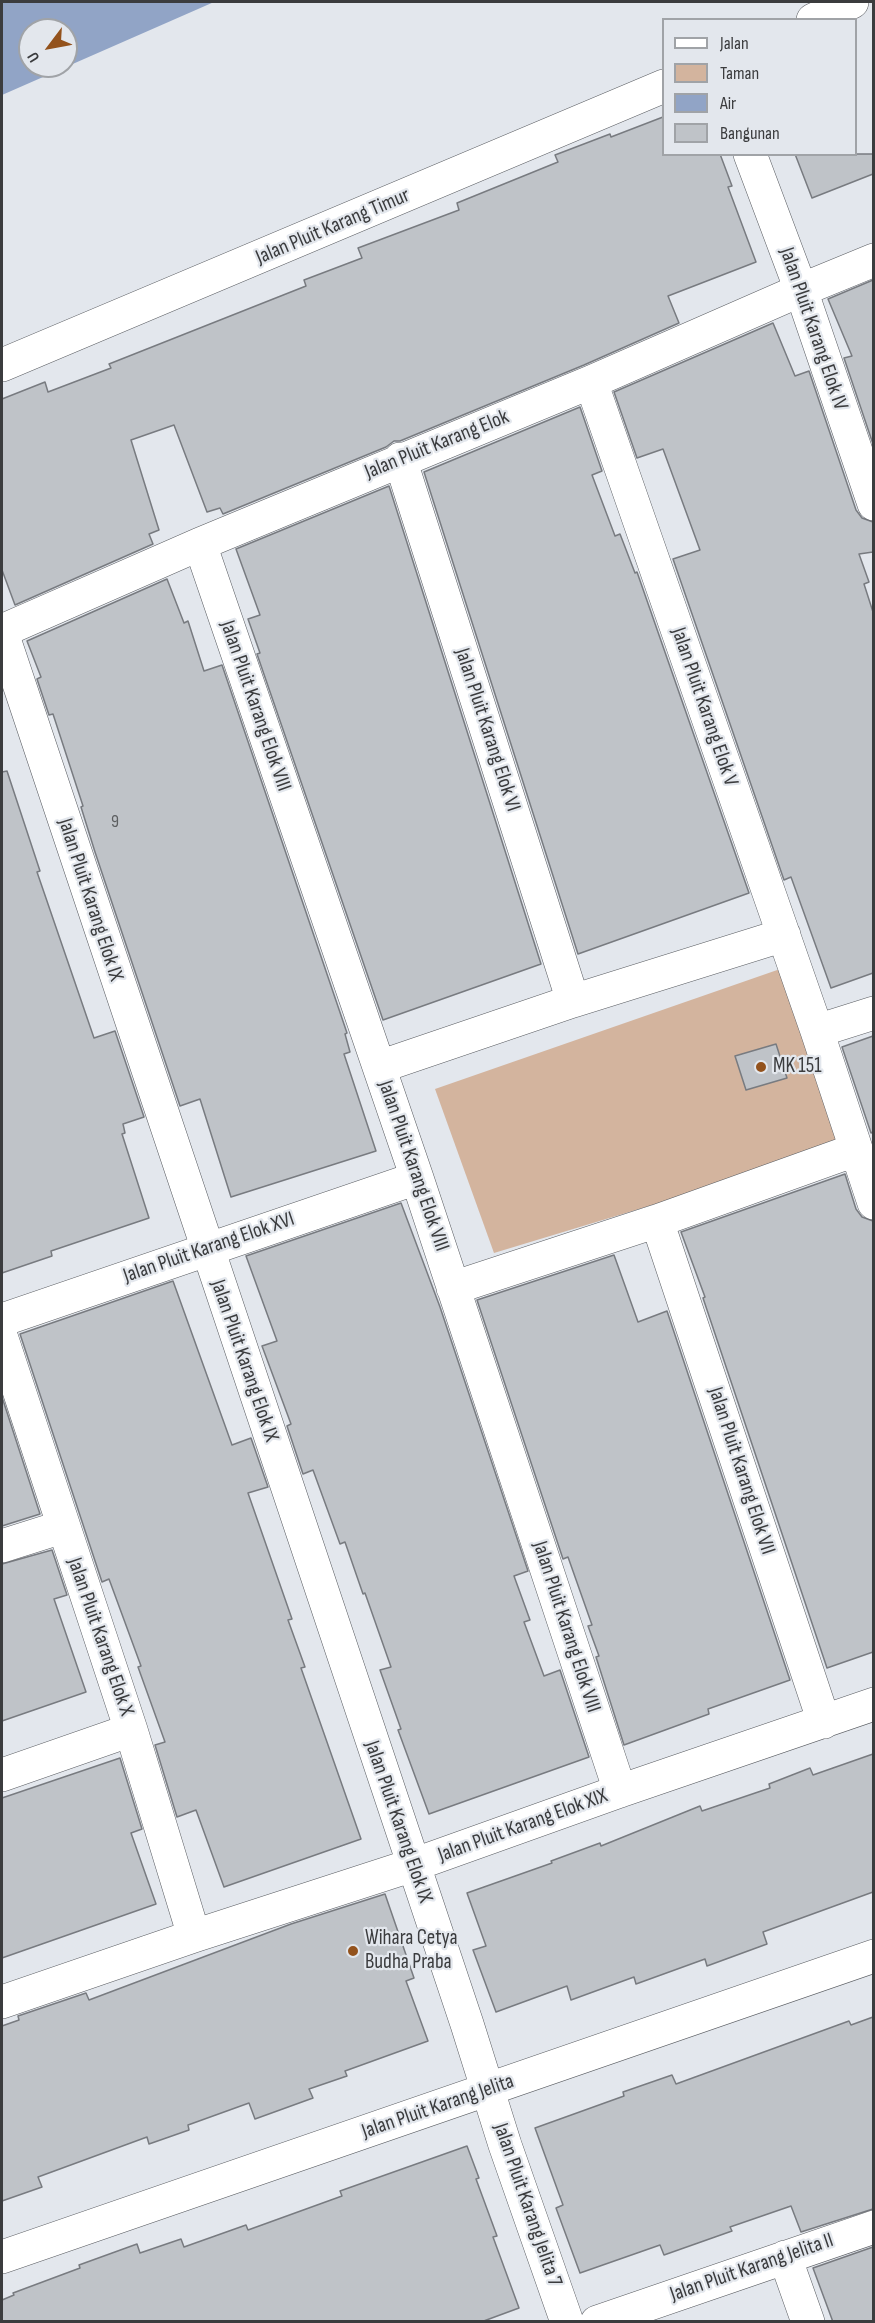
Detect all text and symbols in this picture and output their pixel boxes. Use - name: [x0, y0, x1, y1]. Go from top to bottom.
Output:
- north arrow: [18, 18, 78, 78]
- legend: [662, 18, 857, 156]
- text: Jalan: [720, 33, 749, 54]
- text: U: [24, 48, 44, 65]
- text: Taman: [720, 63, 759, 84]
- text: Air: [720, 93, 736, 114]
- text: Bangunan: [720, 123, 780, 144]
- street label: Jalan Pluit Karang Timur: [252, 183, 414, 271]
- street label: Jalan Pluit Karang Elok IV: [773, 244, 853, 414]
- street label: Jalan Pluit Karang Elok: [361, 405, 513, 485]
- street label: Jalan Pluit Karang Elok VIII: [214, 617, 296, 795]
- street label: Jalan Pluit Karang Elok V: [665, 624, 743, 790]
- street label: Jalan Pluit Karang Elok VI: [449, 645, 525, 815]
- house number: 9: [111, 811, 119, 833]
- street label: Jalan Pluit Karang Elok IX: [52, 815, 128, 985]
- place label: MK 151: [773, 1054, 821, 1080]
- marker: MK 151: [754, 1060, 768, 1074]
- street label: Jalan Pluit Karang Elok VIII: [372, 1077, 454, 1255]
- street label: Jalan Pluit Karang Elok XVI: [120, 1207, 298, 1289]
- street label: Jalan Pluit Karang Elok IX: [204, 1277, 284, 1445]
- street label: Jalan Pluit Karang Elok VII: [702, 1384, 780, 1558]
- street label: Jalan Pluit Karang Elok VIII: [526, 1538, 606, 1716]
- street label: Jalan Pluit Karang Elok X: [61, 1555, 139, 1719]
- street label: Jalan Pluit Karang Elok IX: [358, 1738, 438, 1906]
- street label: Jalan Pluit Karang Elok XIX: [435, 1784, 611, 1868]
- place label: Wihara Cetya Budha Praba: [365, 1926, 457, 1976]
- marker: Wihara Cetya Budha Praba: [346, 1944, 360, 1958]
- street label: Jalan Pluit Karang Jelita: [359, 2069, 517, 2145]
- street label: Jalan Pluit Karang Jelita 7: [487, 2120, 567, 2290]
- street label: Jalan Pluit Karang Jelita II: [667, 2228, 837, 2308]

